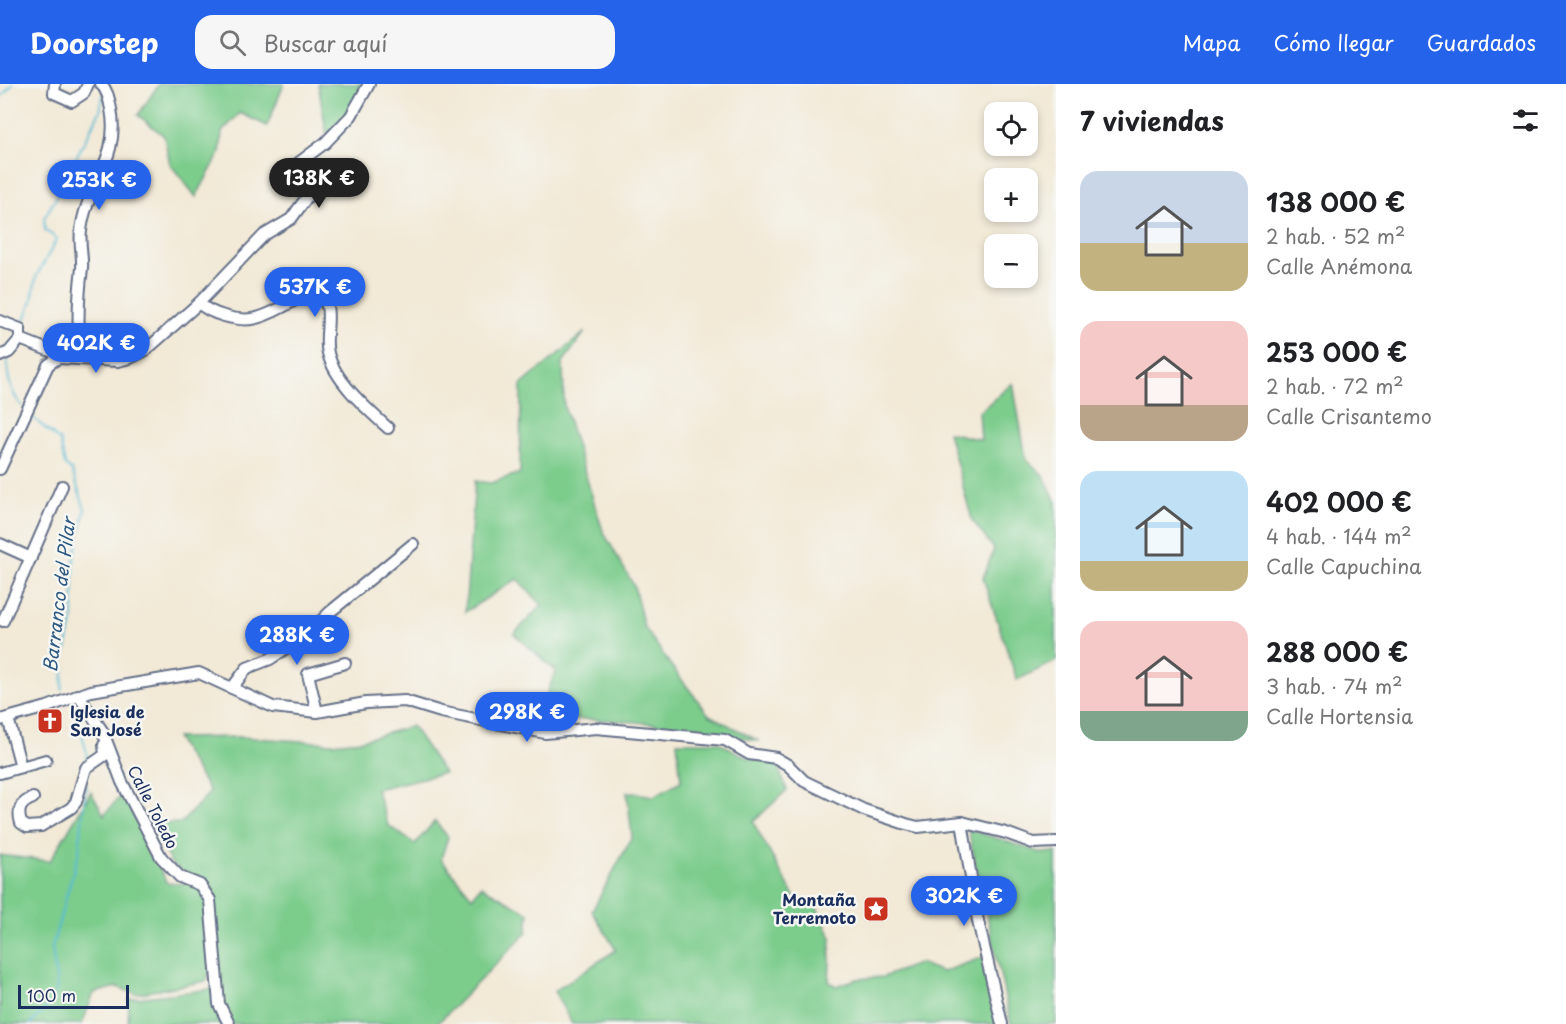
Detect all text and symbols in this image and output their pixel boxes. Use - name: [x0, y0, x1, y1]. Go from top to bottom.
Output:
- search box: [195, 15, 615, 69]
- text: Doorstep: [30, 21, 159, 64]
- icon: search: [216, 26, 249, 59]
- text: Buscar aquí: [264, 26, 387, 59]
- text: Mapa: [1183, 26, 1241, 58]
- text: Cómo llegar: [1274, 26, 1394, 58]
- text: Guardados: [1427, 26, 1536, 58]
- text: 7 viviendas: [1080, 101, 1224, 140]
- map controls: [984, 102, 1038, 288]
- button: locate: [984, 102, 1038, 156]
- icon: filters: [1509, 104, 1542, 137]
- pin: 138K €: [270, 158, 368, 209]
- pin: 253K €: [50, 160, 148, 211]
- text: 138K €: [283, 162, 355, 192]
- text: 253K €: [61, 164, 137, 194]
- button: +: [984, 168, 1038, 222]
- text: 138 000 €: [1266, 182, 1405, 221]
- icon: home: [1128, 195, 1200, 267]
- text: 2 hab. · 52 m²: [1266, 221, 1405, 251]
- button: −: [984, 234, 1038, 288]
- text: Calle Anémona: [1266, 251, 1412, 281]
- pin: 537K €: [266, 267, 364, 318]
- text: 537K €: [278, 271, 352, 301]
- pin: 402K €: [47, 323, 145, 374]
- text: 402K €: [57, 327, 135, 357]
- text: 253 000 €: [1266, 332, 1407, 371]
- icon: home: [1128, 345, 1200, 417]
- text: 2 hab. · 72 m²: [1266, 371, 1404, 401]
- text: Calle Crisantemo: [1266, 401, 1432, 431]
- text: 402 000 €: [1266, 482, 1412, 521]
- icon: home: [1128, 495, 1200, 567]
- water label: Barranco del Pilar: [36, 513, 82, 674]
- text: 4 hab. · 144 m²: [1266, 521, 1412, 551]
- text: Calle Capuchina: [1266, 551, 1422, 581]
- pin: 288K €: [248, 615, 346, 666]
- text: 288K €: [259, 619, 335, 649]
- text: 288 000 €: [1266, 632, 1408, 671]
- icon: home: [1128, 645, 1200, 717]
- text: 3 hab. · 74 m²: [1266, 671, 1402, 701]
- pin: 298K €: [478, 692, 576, 743]
- text: 298K €: [489, 696, 565, 726]
- place label: Iglesia de San José: [70, 699, 145, 741]
- text: Calle Hortensia: [1266, 701, 1413, 731]
- church icon: Iglesia de San José: [35, 706, 65, 736]
- street label: Calle Toledo: [123, 761, 185, 853]
- pin: 302K €: [915, 876, 1013, 927]
- text: 302K €: [925, 880, 1003, 910]
- place label: Montaña Terremoto: [773, 887, 856, 929]
- place icon: Montaña Terremoto: [861, 894, 891, 924]
- scale bar: [18, 982, 129, 1010]
- text: 100 m: [27, 983, 76, 1007]

